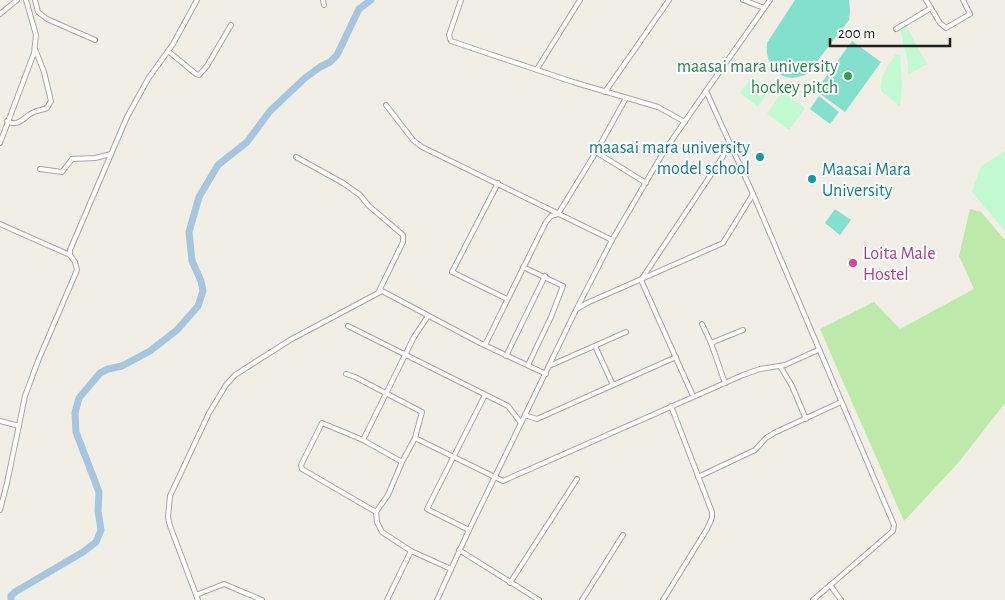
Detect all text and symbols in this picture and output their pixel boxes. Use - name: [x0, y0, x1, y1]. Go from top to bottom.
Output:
- scale bar: [830, 15, 950, 47]
- text: 200 m: [838, 26, 875, 41]
- place label: maasai mara university hockey pitch: [677, 58, 838, 97]
- marker: maasai mara university hockey pitch: [842, 70, 854, 82]
- place label: maasai mara university model school: [589, 139, 750, 178]
- marker: maasai mara university model school: [754, 151, 766, 163]
- place label: Maasai Mara University: [822, 161, 911, 200]
- marker: Maasai Mara University: [806, 173, 818, 185]
- place label: Loita Male Hostel: [863, 245, 936, 284]
- marker: Loita Male Hostel: [847, 257, 859, 269]

